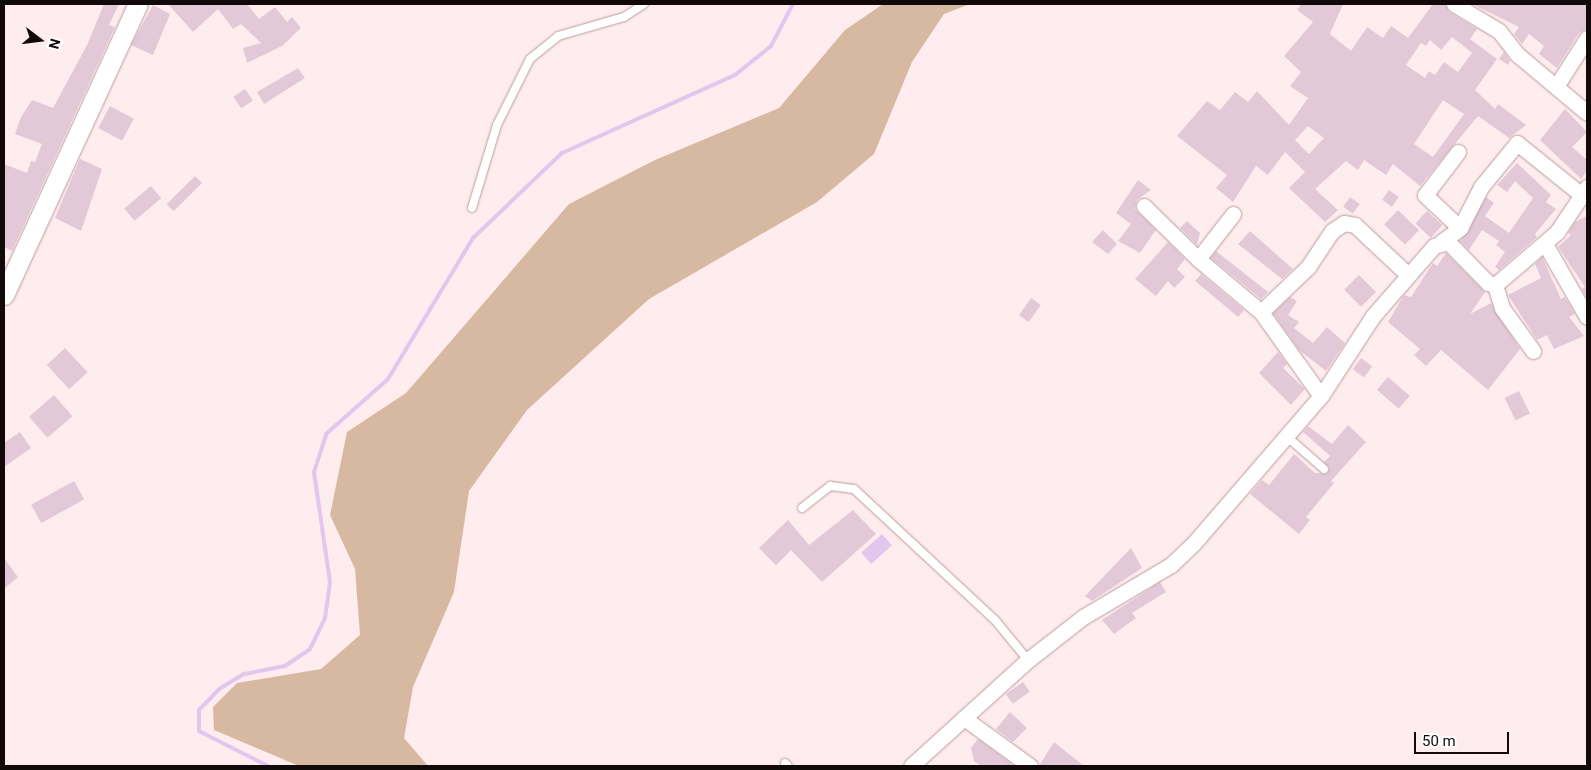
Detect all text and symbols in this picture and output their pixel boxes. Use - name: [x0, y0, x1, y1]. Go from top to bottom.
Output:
- north arrow: [15, 15, 65, 65]
- text: N: [45, 37, 63, 51]
- scale bar: [1416, 722, 1511, 754]
- text: 50 m: [1422, 732, 1456, 750]

